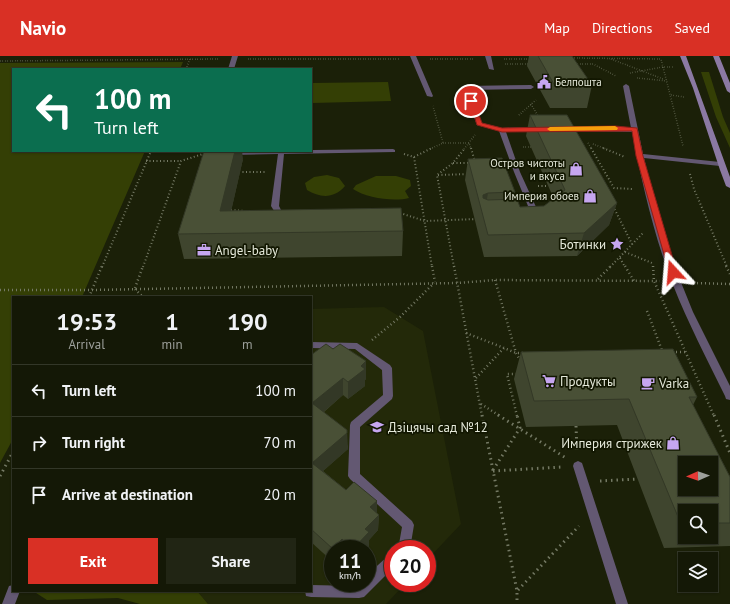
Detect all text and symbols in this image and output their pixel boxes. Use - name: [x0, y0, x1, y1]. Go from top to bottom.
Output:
- text: Navio: [20, 16, 66, 40]
- text: Map: [544, 19, 570, 37]
- text: Directions: [592, 19, 652, 37]
- text: Saved: [674, 19, 710, 37]
- public building icon: Белпошта: [536, 74, 552, 90]
- place label: Белпошта: [555, 75, 602, 89]
- text: 100 m: [94, 80, 171, 117]
- icon: left: [28, 84, 80, 136]
- pin: [454, 84, 488, 118]
- icon: arrive: [460, 90, 482, 112]
- text: Turn left: [94, 116, 159, 139]
- place label: Остров чистоты и вкуса: [490, 156, 565, 183]
- shop icon: Остров чистоты и вкуса: [568, 161, 584, 177]
- shop icon: Империя обоев: [582, 188, 598, 204]
- place label: Империя обоев: [504, 189, 579, 203]
- place label: Ботинки: [559, 236, 606, 253]
- place icon: Ботинки: [609, 236, 625, 252]
- office icon: Angel-baby: [196, 242, 212, 258]
- place label: Angel-baby: [215, 242, 278, 259]
- position arrow: [652, 251, 694, 293]
- text: 19:53: [56, 306, 117, 337]
- text: 1: [165, 306, 179, 337]
- text: 190: [227, 306, 268, 337]
- text: Arrival: [69, 336, 105, 353]
- text: min: [161, 336, 183, 353]
- text: m: [242, 336, 253, 353]
- supermarket icon: Продукты: [541, 373, 557, 389]
- place label: Продукты: [560, 373, 616, 390]
- cafe icon: Varka: [640, 375, 656, 391]
- place label: Varka: [658, 375, 689, 392]
- icon: left: [28, 380, 50, 402]
- text: Turn left: [62, 381, 116, 400]
- text: 100 m: [255, 381, 296, 400]
- school or university icon: Дзіцячы сад №12: [369, 419, 385, 435]
- place label: Дзіцячы сад №12: [388, 419, 488, 436]
- icon: right: [28, 432, 50, 454]
- text: Turn right: [62, 433, 125, 452]
- text: 70 m: [263, 433, 296, 452]
- place label: Империя стрижек: [561, 435, 663, 452]
- shop icon: Империя стрижек: [665, 435, 681, 451]
- north arrow: [678, 456, 718, 496]
- map controls: [678, 456, 718, 592]
- icon: arrive: [28, 484, 50, 506]
- text: Arrive at destination: [62, 485, 193, 504]
- text: 20 m: [263, 485, 296, 504]
- button: search: [678, 504, 718, 544]
- button: Exit: [28, 538, 158, 584]
- button: Share: [166, 538, 296, 584]
- speed limit sign: 20: [384, 540, 436, 592]
- text: 11: [339, 548, 361, 574]
- button: layers: [678, 552, 718, 592]
- text: km/h: [339, 569, 361, 582]

